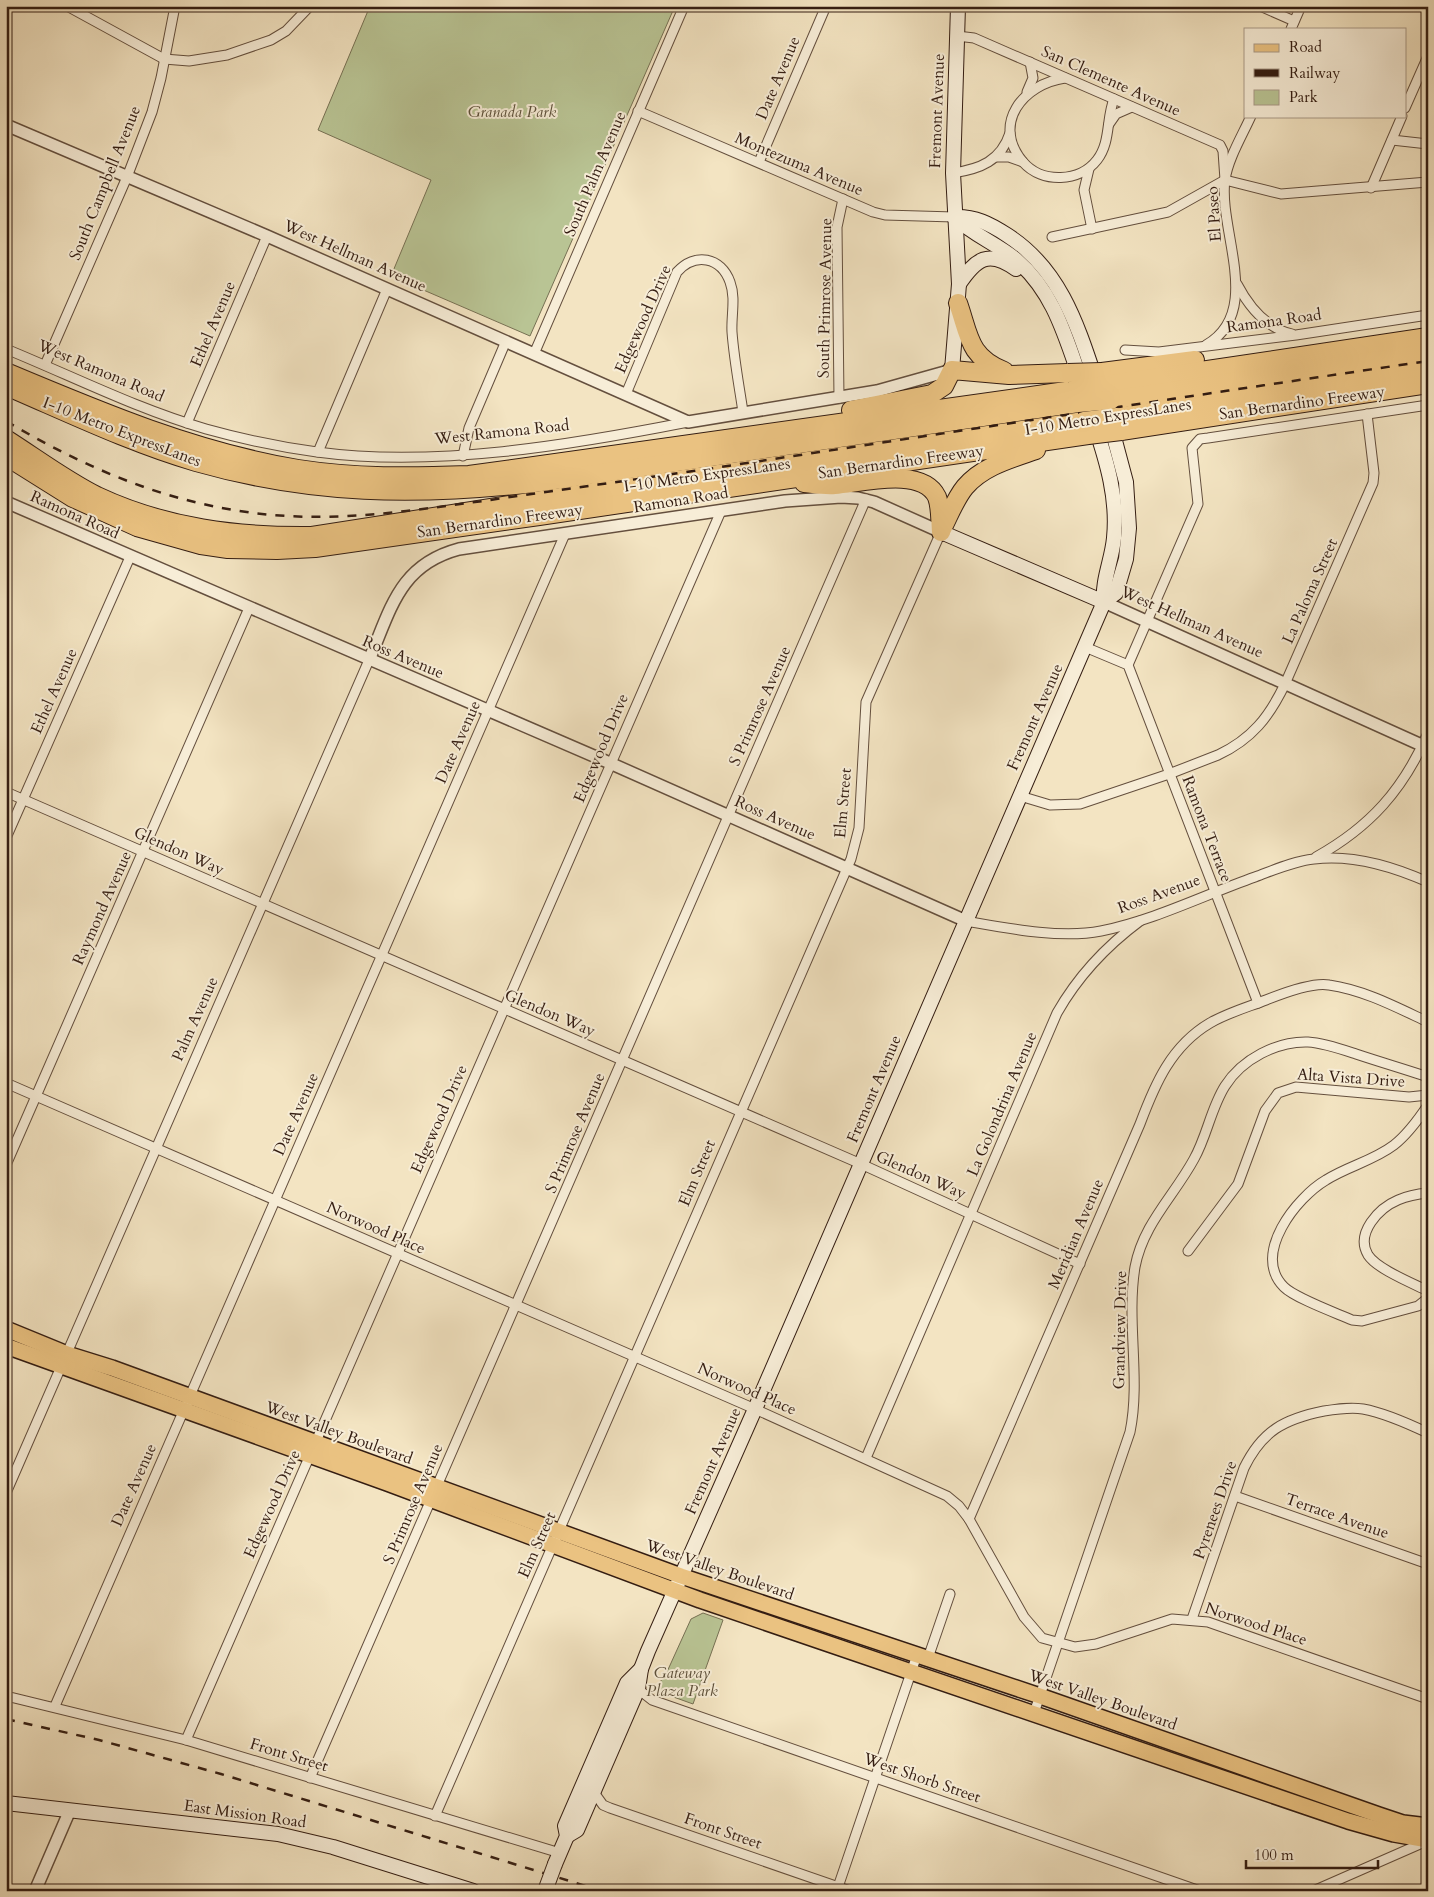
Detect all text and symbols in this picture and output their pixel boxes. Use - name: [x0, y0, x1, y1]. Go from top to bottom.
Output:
- legend: [1244, 28, 1406, 118]
- street label: Date Avenue: [751, 33, 805, 123]
- text: Road: [1289, 37, 1322, 57]
- street label: San Clemente Avenue: [1038, 40, 1184, 122]
- street label: Fremont Avenue: [924, 53, 950, 169]
- text: Railway: [1289, 63, 1340, 83]
- text: Park: [1289, 87, 1318, 107]
- park label: Granada Park: [468, 101, 556, 123]
- street label: South Campbell Avenue: [64, 102, 146, 264]
- street label: South Palm Avenue: [559, 108, 631, 240]
- street label: Montezuma Avenue: [731, 127, 867, 201]
- street label: El Paseo: [1201, 185, 1227, 243]
- street label: West Hellman Avenue: [279, 214, 430, 297]
- street label: South Primrose Avenue: [813, 218, 837, 378]
- street label: Edgewood Drive: [609, 261, 677, 377]
- street label: Ethel Avenue: [185, 278, 241, 370]
- street label: Ramona Road: [1225, 303, 1323, 339]
- street label: West Ramona Road: [34, 334, 168, 408]
- street label: San Bernardino Freeway: [1218, 380, 1387, 426]
- street label: I-10 Metro ExpressLanes: [40, 392, 204, 472]
- street label: I-10 Metro ExpressLanes: [1023, 393, 1193, 441]
- street label: West Ramona Road: [433, 414, 571, 450]
- street label: San Bernardino Freeway: [817, 439, 986, 485]
- street label: I-10 Metro ExpressLanes: [622, 452, 792, 498]
- street label: Ramona Road: [632, 482, 730, 518]
- street label: Ramona Road: [27, 485, 124, 545]
- street label: San Bernardino Freeway: [416, 498, 585, 544]
- street label: La Paloma Street: [1277, 535, 1343, 647]
- street label: West Hellman Avenue: [1116, 580, 1267, 663]
- street label: Ross Avenue: [359, 630, 447, 684]
- street label: S Primrose Avenue: [724, 643, 796, 769]
- street label: Ethel Avenue: [25, 645, 83, 737]
- street label: Fremont Avenue: [1002, 660, 1068, 774]
- street label: Edgewood Drive: [568, 690, 634, 806]
- street label: Date Avenue: [430, 697, 486, 787]
- street label: Elm Street: [829, 767, 857, 839]
- street label: Ramona Terrace: [1177, 772, 1237, 886]
- street label: Ross Avenue: [731, 790, 819, 846]
- street label: Glendon Way: [130, 821, 228, 881]
- street label: Raymond Avenue: [67, 848, 137, 968]
- street label: Ross Avenue: [1115, 869, 1203, 919]
- street label: Palm Avenue: [167, 973, 223, 1065]
- street label: Glendon Way: [501, 984, 599, 1042]
- street label: La Golondrina Avenue: [962, 1028, 1042, 1180]
- street label: Fremont Avenue: [841, 1032, 907, 1146]
- street label: Edgewood Drive: [405, 1061, 473, 1177]
- street label: Alta Vista Drive: [1296, 1063, 1406, 1093]
- street label: Date Avenue: [268, 1069, 324, 1159]
- street label: S Primrose Avenue: [540, 1069, 610, 1197]
- street label: Elm Street: [673, 1136, 721, 1210]
- street label: Glendon Way: [872, 1145, 970, 1205]
- street label: Meridian Avenue: [1043, 1175, 1109, 1293]
- street label: Norwood Place: [323, 1196, 429, 1260]
- street label: Grandview Drive: [1108, 1270, 1132, 1390]
- street label: Norwood Place: [694, 1357, 800, 1421]
- street label: West Valley Boulevard: [261, 1396, 416, 1470]
- street label: Fremont Avenue: [680, 1404, 746, 1518]
- street label: Date Avenue: [106, 1440, 162, 1530]
- street label: S Primrose Avenue: [378, 1440, 448, 1568]
- street label: Edgewood Drive: [238, 1446, 306, 1562]
- street label: Pyrenees Drive: [1188, 1458, 1242, 1562]
- street label: Terrace Avenue: [1282, 1488, 1392, 1544]
- street label: Elm Street: [513, 1508, 561, 1582]
- street label: West Valley Boulevard: [642, 1534, 798, 1606]
- street label: Norwood Place: [1202, 1597, 1310, 1651]
- park label: Gateway Plaza Park: [646, 1662, 718, 1702]
- street label: West Valley Boulevard: [1025, 1664, 1181, 1736]
- street label: Front Street: [247, 1733, 331, 1777]
- street label: West Shorb Street: [860, 1747, 983, 1808]
- street label: East Mission Road: [182, 1795, 308, 1834]
- street label: Front Street: [681, 1807, 765, 1855]
- scale bar: [1246, 1837, 1379, 1869]
- text: 100 m: [1254, 1845, 1294, 1865]

